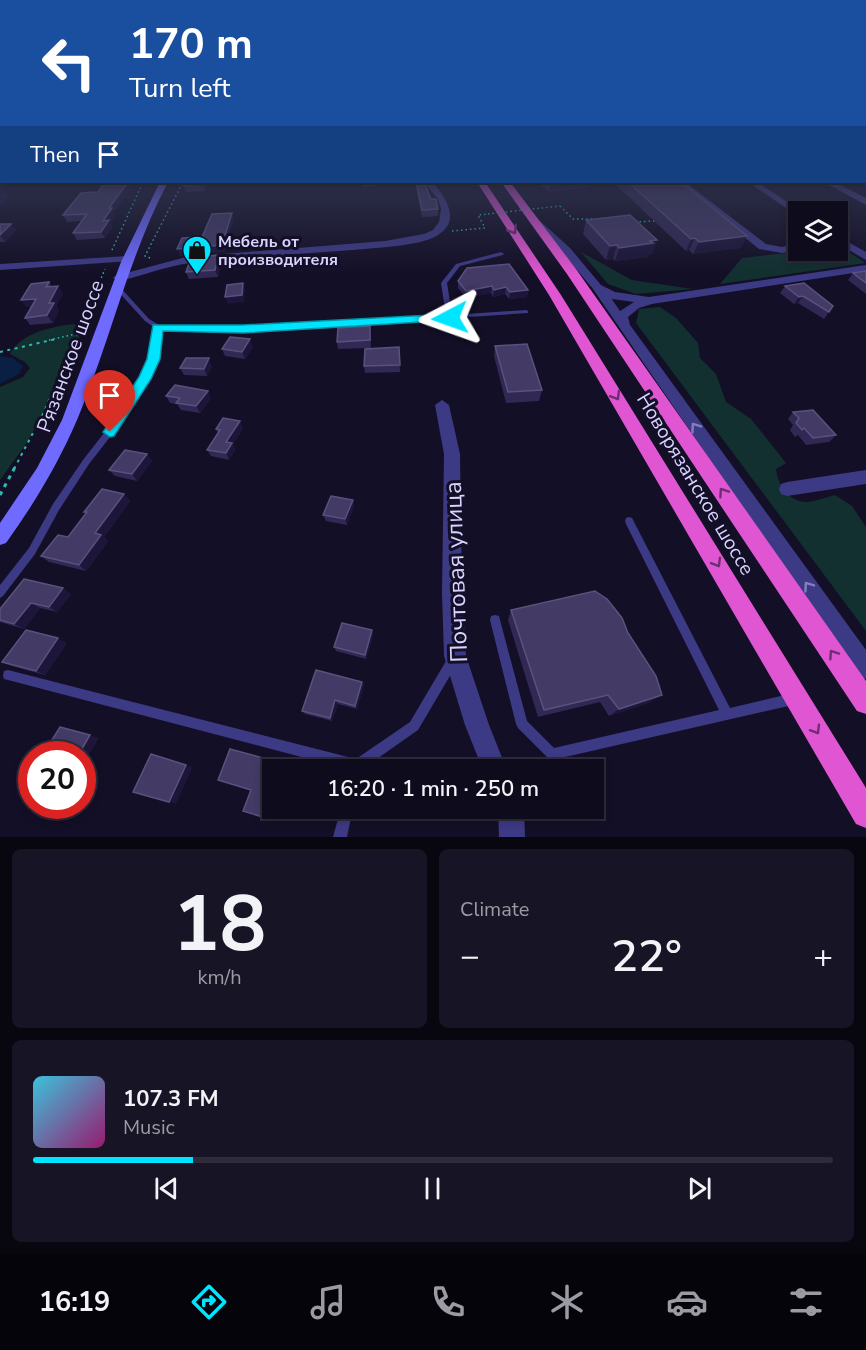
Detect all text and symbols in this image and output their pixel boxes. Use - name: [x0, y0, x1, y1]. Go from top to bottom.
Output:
- text: 170 m: [129, 16, 253, 73]
- icon: left: [30, 24, 108, 102]
- text: Turn left: [129, 70, 230, 107]
- icon: arrive: [92, 138, 125, 171]
- text: Then: [30, 140, 80, 170]
- map controls: [788, 201, 848, 261]
- button: layers: [788, 201, 848, 261]
- one-way arrow: [506, 224, 517, 235]
- place label: Мебель от производителя: [218, 231, 338, 271]
- shop icon: Мебель от производителя: [181, 234, 213, 276]
- street label: Рязанское шоссе: [30, 276, 111, 436]
- position arrow: [418, 286, 482, 350]
- pin: [84, 370, 135, 432]
- icon: arrive: [93, 379, 126, 412]
- street label: Новорязанское шоссе: [630, 388, 761, 580]
- one-way arrow: [609, 390, 621, 400]
- one-way arrow: [691, 422, 702, 433]
- street label: Почтовая улица: [437, 481, 475, 663]
- one-way arrow: [719, 488, 730, 499]
- one-way arrow: [709, 557, 721, 567]
- one-way arrow: [804, 581, 815, 592]
- one-way arrow: [829, 649, 840, 660]
- one-way arrow: [809, 724, 821, 734]
- speed limit sign: 20: [18, 741, 96, 819]
- text: 16:20 · 1 min · 250 m: [327, 774, 539, 804]
- text: 18: [173, 871, 266, 978]
- text: Climate: [460, 896, 529, 923]
- text: 22°: [611, 926, 682, 987]
- text: −: [460, 934, 480, 979]
- text: +: [813, 934, 833, 979]
- text: km/h: [197, 964, 242, 991]
- text: 107.3 FM: [123, 1084, 219, 1114]
- text: Music: [123, 1114, 175, 1141]
- icon: previous: [150, 1172, 183, 1205]
- icon: pause: [416, 1172, 449, 1205]
- icon: next: [683, 1172, 716, 1205]
- icon: directions: [188, 1281, 230, 1323]
- icon: music: [307, 1281, 349, 1323]
- icon: phone: [427, 1281, 469, 1323]
- icon: climate: [546, 1281, 588, 1323]
- icon: car: [666, 1281, 708, 1323]
- icon: filters: [785, 1281, 827, 1323]
- text: 16:19: [39, 1284, 110, 1321]

